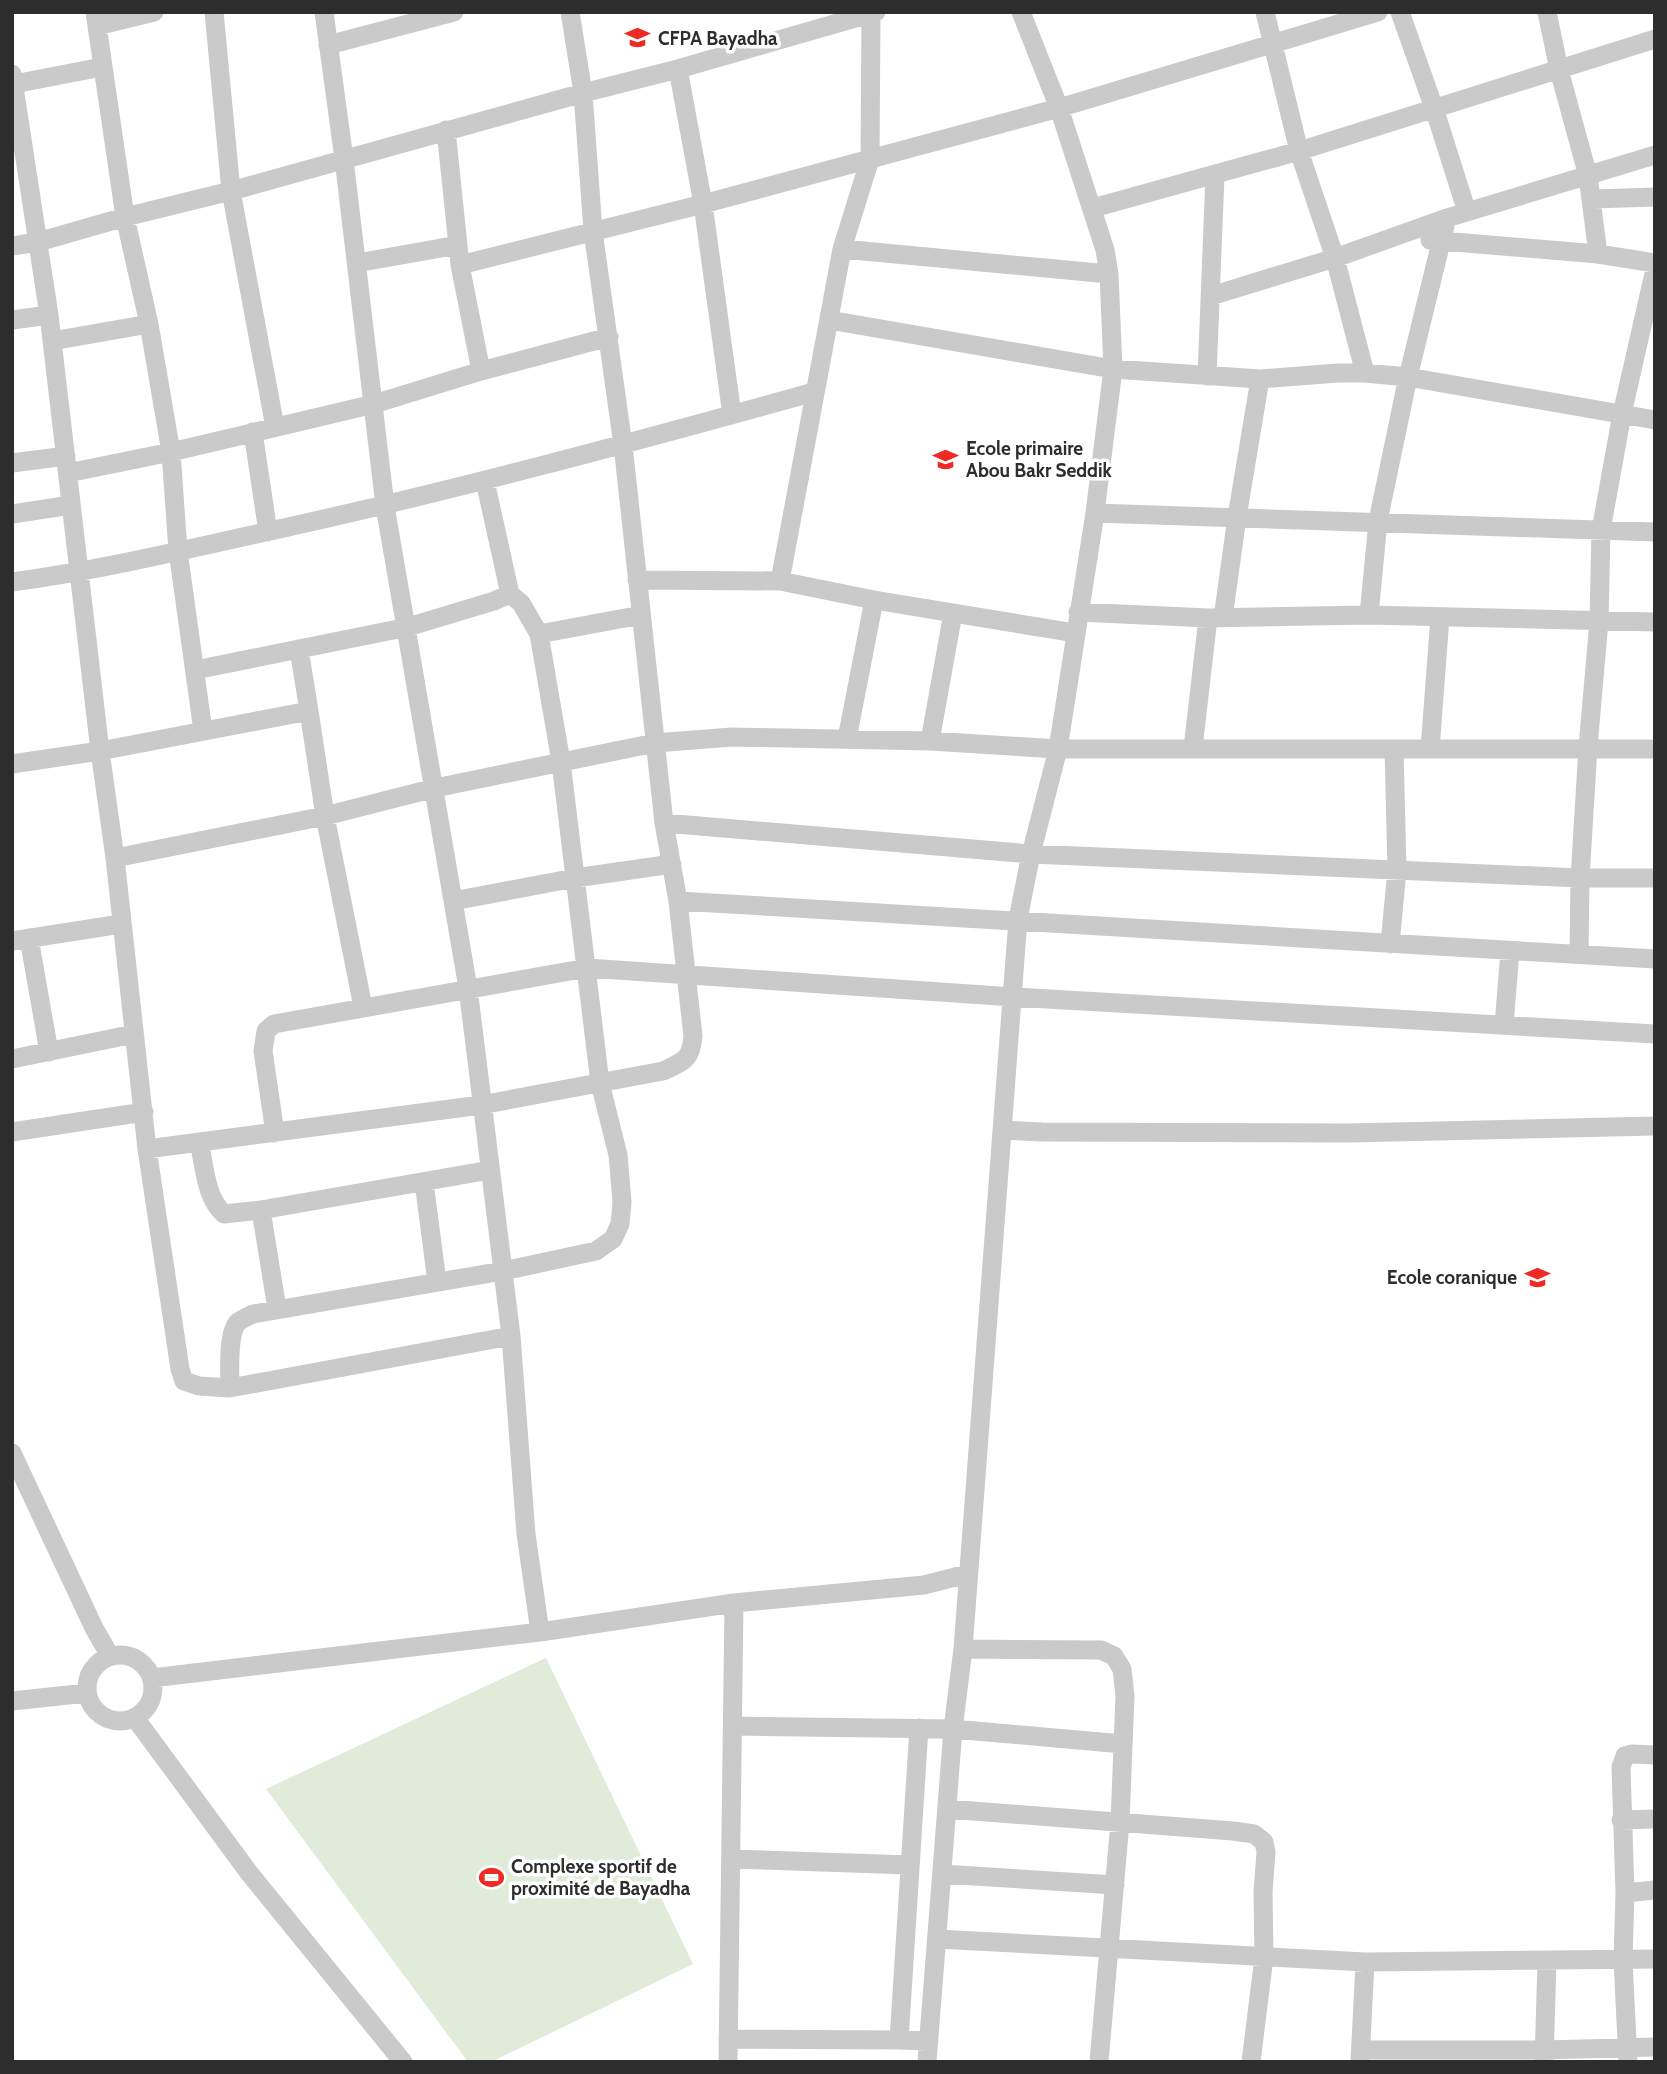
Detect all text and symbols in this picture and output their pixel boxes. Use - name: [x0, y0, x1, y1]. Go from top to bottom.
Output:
- school or university icon: CFPA Bayadha: [624, 24, 652, 52]
- place label: CFPA Bayadha: [658, 27, 778, 50]
- place label: Ecole primaire Abou Bakr Seddik: [966, 437, 1112, 482]
- school or university icon: Ecole primaire Abou Bakr Seddik: [932, 445, 960, 473]
- school or university icon: Ecole coranique: [1523, 1263, 1551, 1291]
- place label: Ecole coranique: [1387, 1266, 1517, 1289]
- place label: Complexe sportif de proximité de Bayadha: [511, 1855, 691, 1900]
- sports icon: Complexe sportif de proximité de Bayadha: [477, 1863, 505, 1891]

